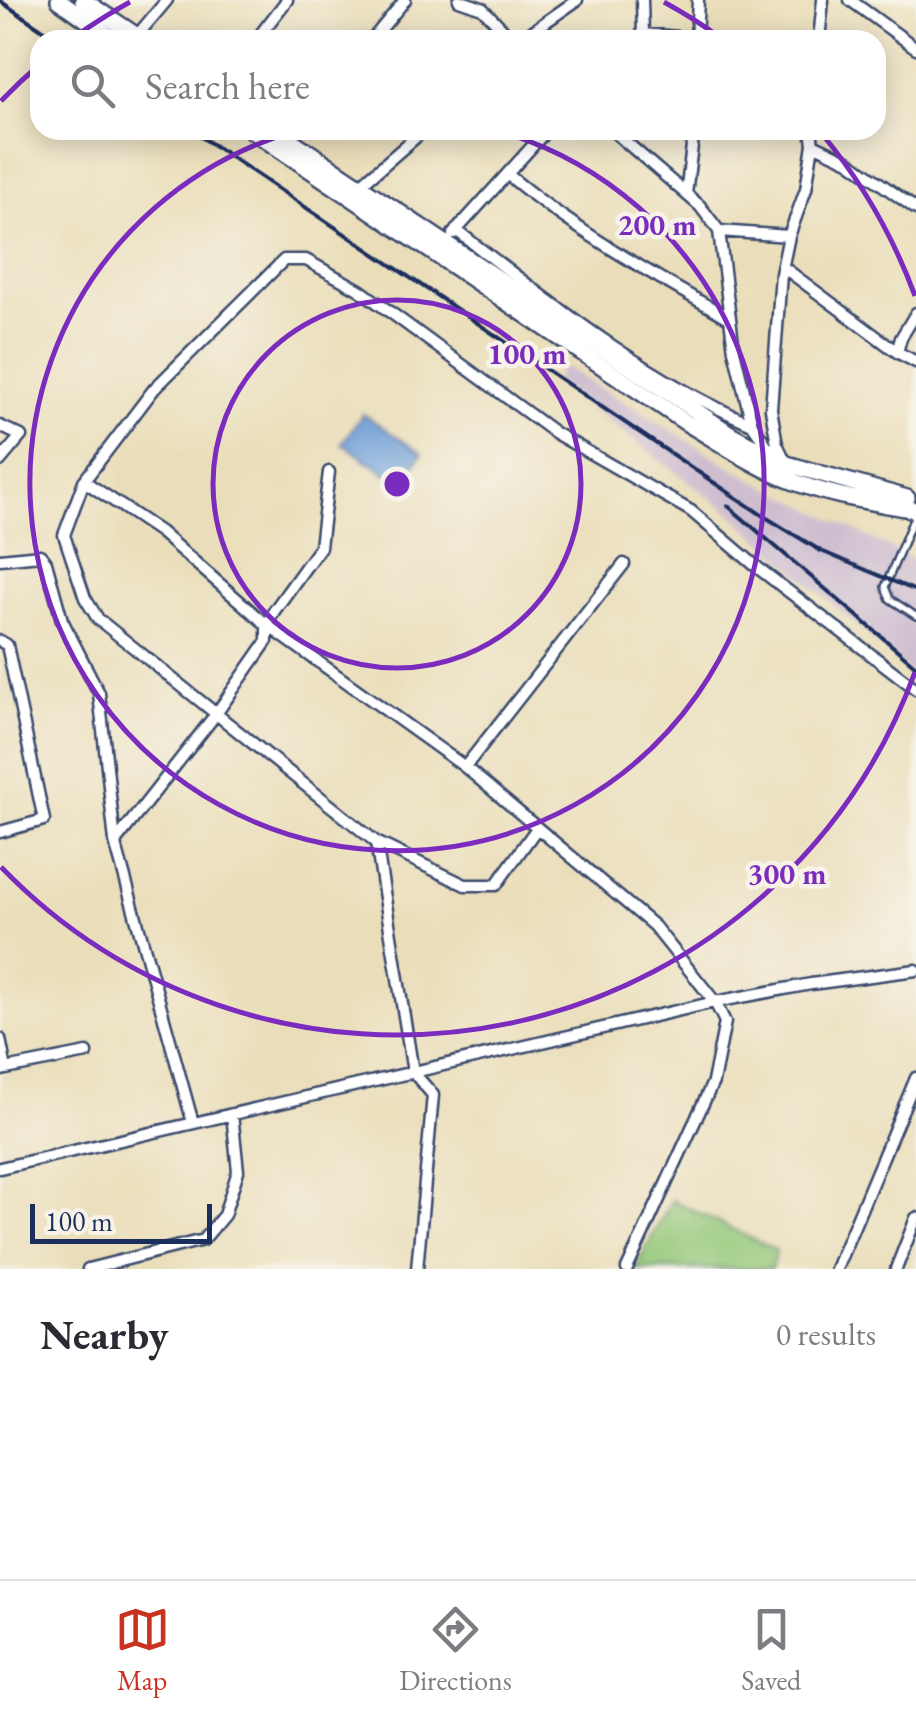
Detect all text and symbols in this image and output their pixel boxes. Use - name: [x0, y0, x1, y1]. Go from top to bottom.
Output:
- search box: [30, 30, 886, 140]
- icon: search: [65, 58, 120, 113]
- text: Search here: [145, 61, 310, 110]
- text: 200 m: [618, 205, 696, 244]
- text: 100 m: [488, 334, 566, 373]
- centre of rings: [379, 466, 415, 502]
- text: 300 m: [748, 854, 826, 893]
- scale bar: [30, 1199, 212, 1244]
- text: 100 m: [45, 1203, 113, 1239]
- text: Nearby: [40, 1307, 169, 1362]
- text: 0 results: [776, 1313, 876, 1355]
- tab: Map: [115, 1602, 170, 1698]
- tab: Directions: [399, 1602, 512, 1698]
- tab: Saved: [741, 1602, 801, 1698]

